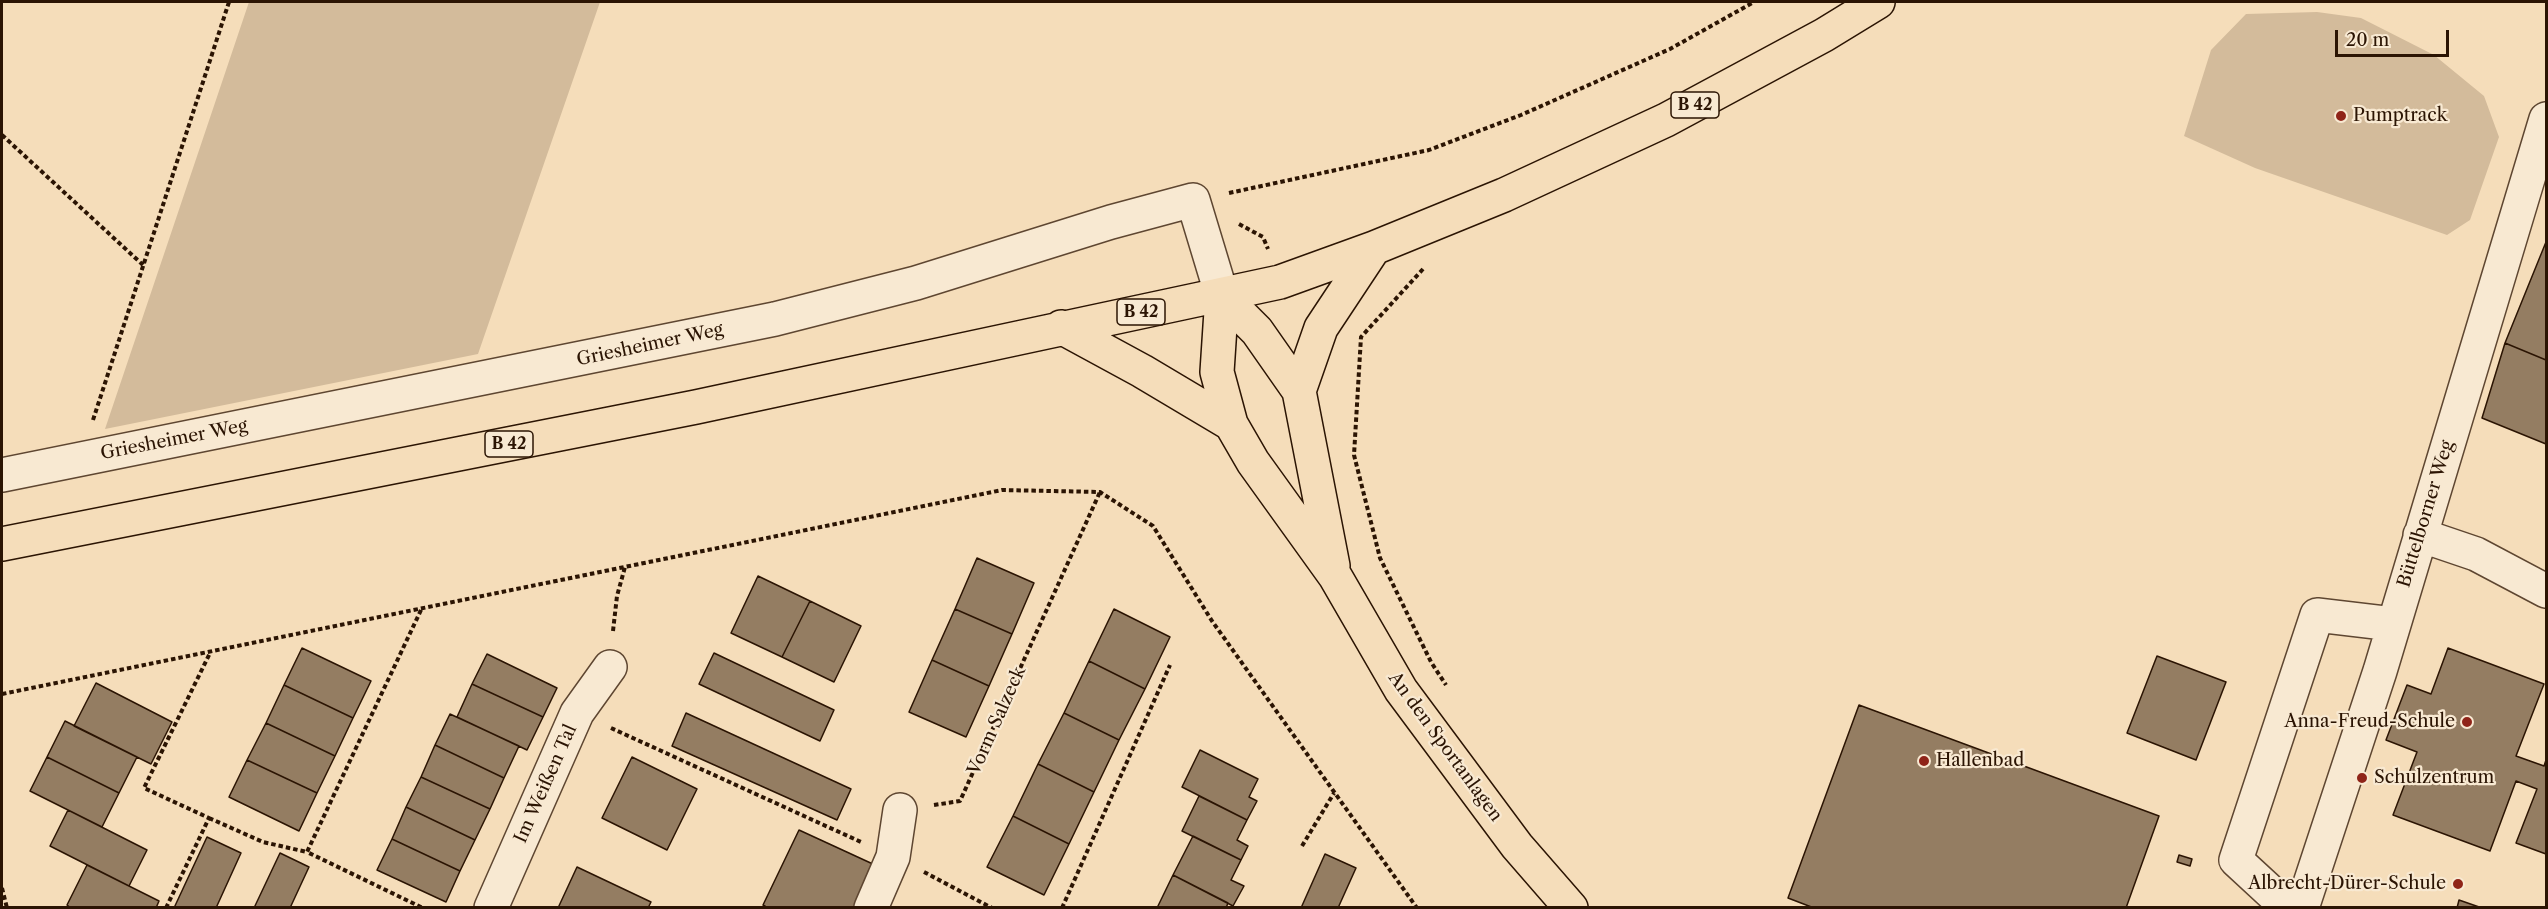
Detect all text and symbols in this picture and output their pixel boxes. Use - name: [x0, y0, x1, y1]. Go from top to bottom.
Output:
- scale bar: [2338, 18, 2452, 56]
- text: 20 m: [2346, 29, 2389, 51]
- road number: B 42: [1671, 92, 1719, 118]
- place label: Pumptrack: [2353, 105, 2447, 127]
- marker: Pumptrack: [2334, 109, 2348, 123]
- road number: B 42: [1117, 299, 1165, 325]
- street label: Griesheimer Weg: [575, 319, 725, 371]
- street label: Griesheimer Weg: [99, 415, 249, 465]
- road number: B 42: [485, 431, 533, 457]
- street label: Büttelborner Weg: [2393, 438, 2459, 590]
- street label: Vorm Salzeck: [963, 663, 1031, 779]
- street label: An den Sportanlagen: [1383, 668, 1507, 826]
- place label: Anna-Freud-Schule: [2284, 711, 2455, 733]
- marker: Anna-Freud-Schule: [2460, 715, 2474, 729]
- street label: Im Weißen Tal: [510, 721, 582, 847]
- place label: Hallenbad: [1936, 750, 2024, 772]
- marker: Hallenbad: [1917, 754, 1931, 768]
- place label: Schulzentrum: [2374, 767, 2494, 789]
- marker: Schulzentrum: [2355, 771, 2369, 785]
- place label: Albrecht-Dürer-Schule: [2248, 873, 2446, 895]
- marker: Albrecht-Dürer-Schule: [2451, 877, 2465, 891]

